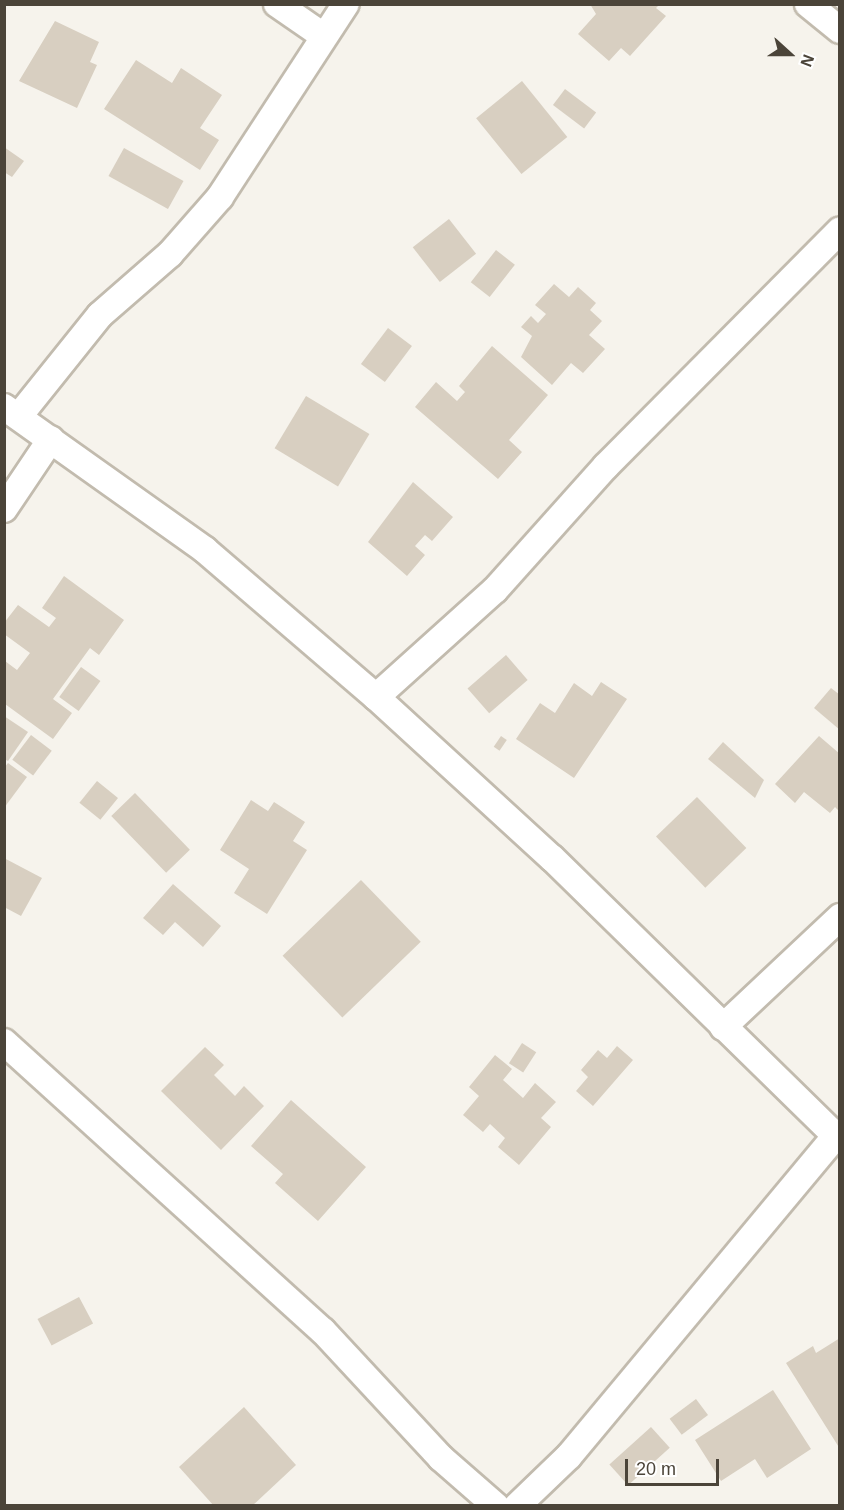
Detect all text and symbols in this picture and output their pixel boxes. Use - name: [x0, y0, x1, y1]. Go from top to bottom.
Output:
- north arrow: [760, 24, 820, 84]
- text: N: [797, 52, 817, 69]
- scale bar: [628, 1447, 722, 1485]
- text: 20 m: [636, 1459, 676, 1479]

